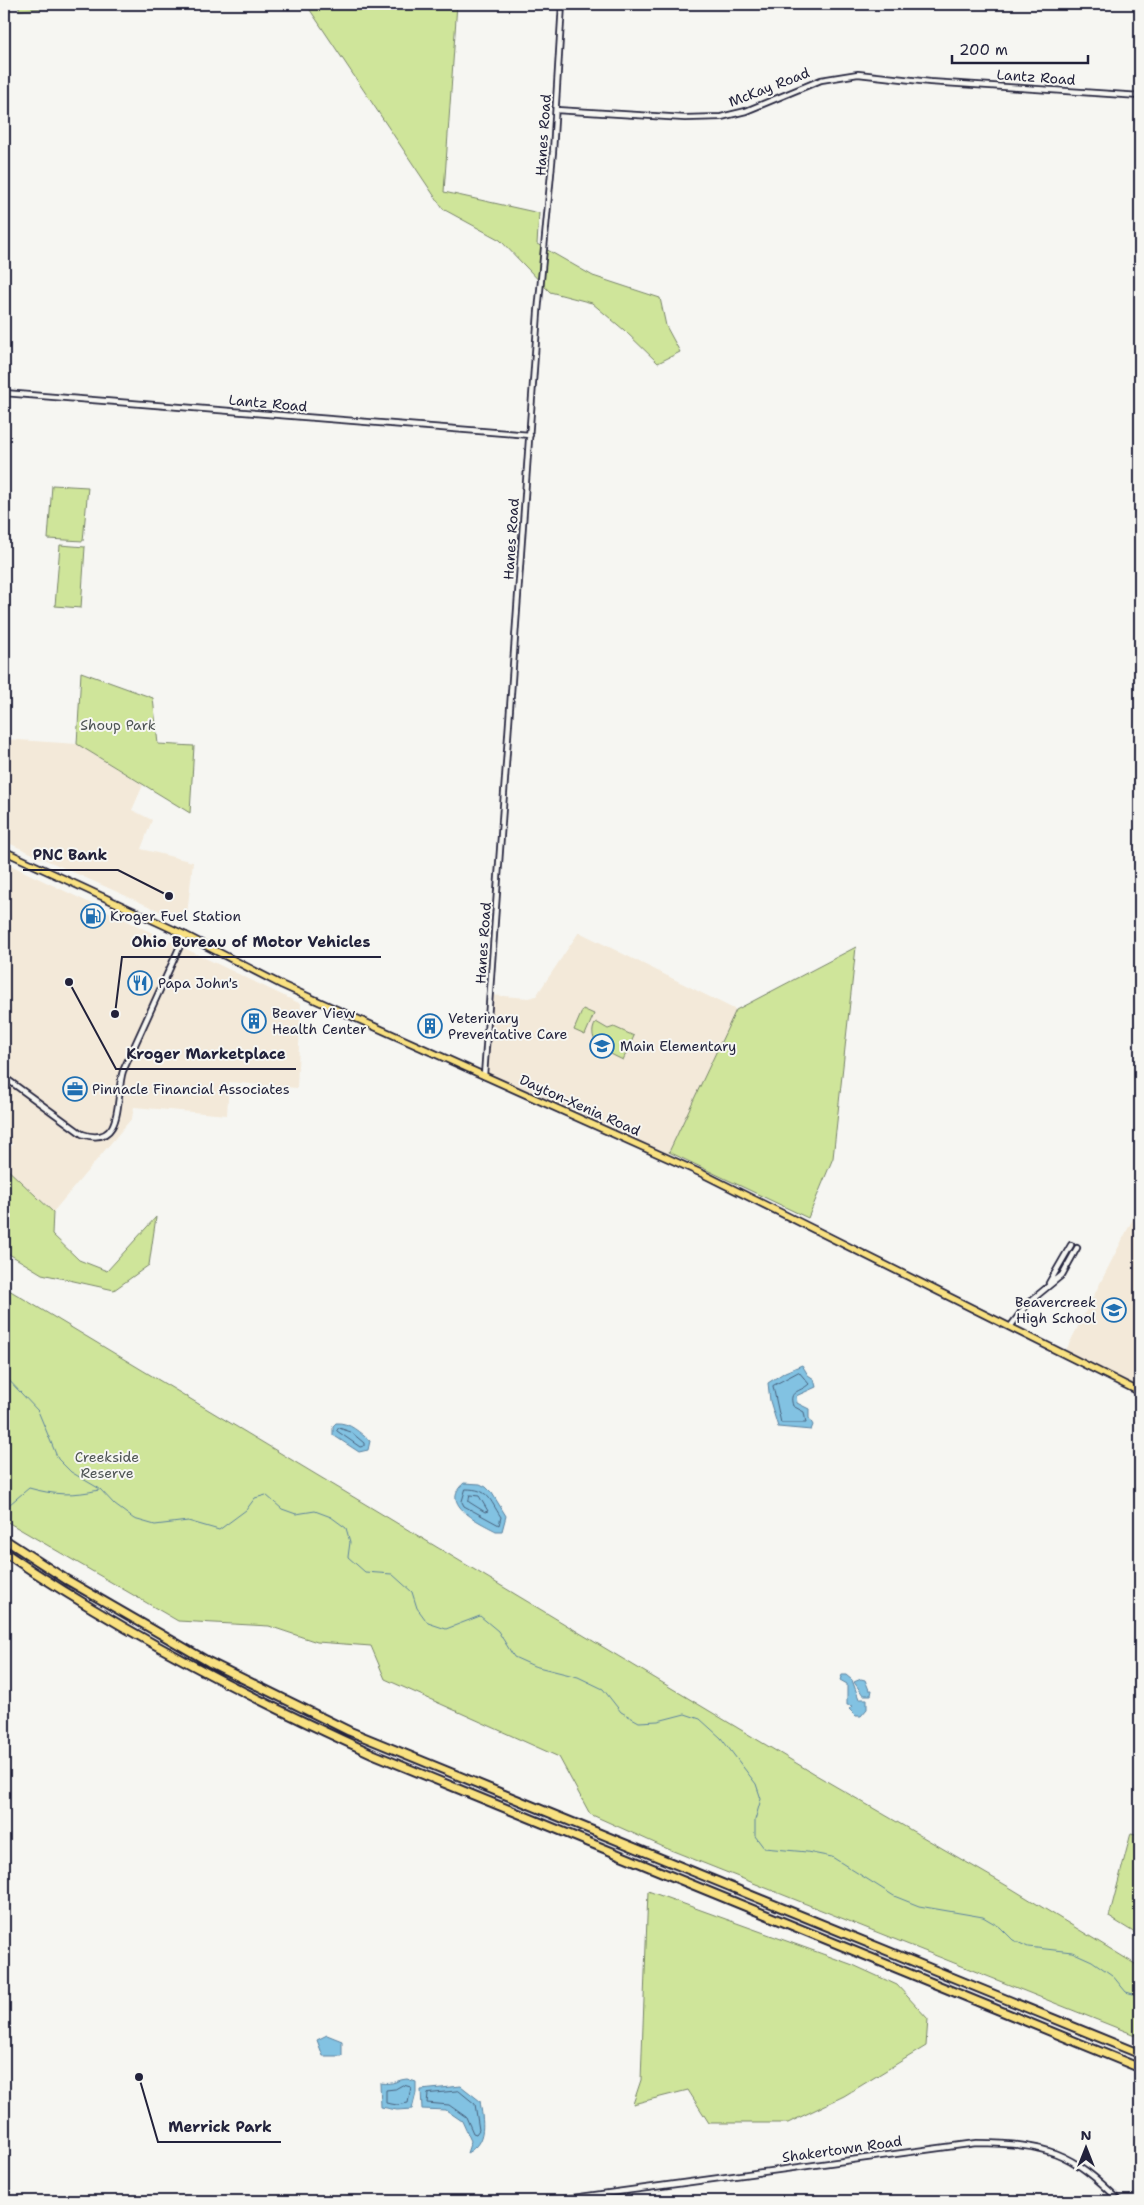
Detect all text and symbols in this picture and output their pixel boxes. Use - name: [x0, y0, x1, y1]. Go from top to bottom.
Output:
- scale bar: [952, 32, 1088, 64]
- text: 200 m: [959, 40, 1008, 60]
- street label: McKay Road: [726, 63, 812, 111]
- street label: Lantz Road: [996, 65, 1076, 89]
- street label: Hanes Road: [531, 93, 555, 176]
- street label: Lantz Road: [228, 391, 308, 415]
- street label: Hanes Road: [499, 497, 523, 580]
- park label: Shoup Park: [80, 716, 156, 734]
- callout: PNC Bank: [23, 840, 118, 870]
- text: PNC Bank: [33, 845, 107, 865]
- street label: Hanes Road: [471, 901, 495, 984]
- fuel station icon: Kroger Fuel Station: [80, 903, 106, 929]
- place label: Kroger Fuel Station: [110, 907, 242, 925]
- callout: Ohio Bureau of Motor Vehicles: [122, 927, 381, 957]
- text: Ohio Bureau of Motor Vehicles: [132, 932, 371, 952]
- restaurant icon: Papa John's: [127, 970, 153, 996]
- place label: Papa John's: [158, 974, 238, 992]
- place label: Beaver View Health Center: [272, 1004, 367, 1038]
- building icon: Beaver View Health Center: [241, 1008, 267, 1034]
- place label: Veterinary Preventative Care: [448, 1009, 568, 1043]
- building icon: Veterinary Preventative Care: [417, 1013, 443, 1039]
- school or university icon: Main Elementary: [589, 1033, 615, 1059]
- place label: Main Elementary: [620, 1037, 736, 1055]
- callout: Kroger Marketplace: [116, 1039, 296, 1069]
- text: Kroger Marketplace: [126, 1044, 286, 1064]
- street label: Dayton-Xenia Road: [517, 1070, 643, 1140]
- office icon: Pinnacle Financial Associates: [62, 1076, 88, 1102]
- place label: Pinnacle Financial Associates: [92, 1080, 290, 1098]
- place label: Beavercreek High School: [1015, 1293, 1097, 1327]
- school or university icon: Beavercreek High School: [1101, 1297, 1127, 1323]
- park label: Creekside Reserve: [75, 1448, 139, 1482]
- callout: Merrick Park: [158, 2112, 281, 2142]
- text: Merrick Park: [168, 2117, 272, 2137]
- north arrow: [1062, 2122, 1112, 2172]
- text: N: [1080, 2126, 1092, 2144]
- street label: Shakertown Road: [781, 2132, 903, 2166]

